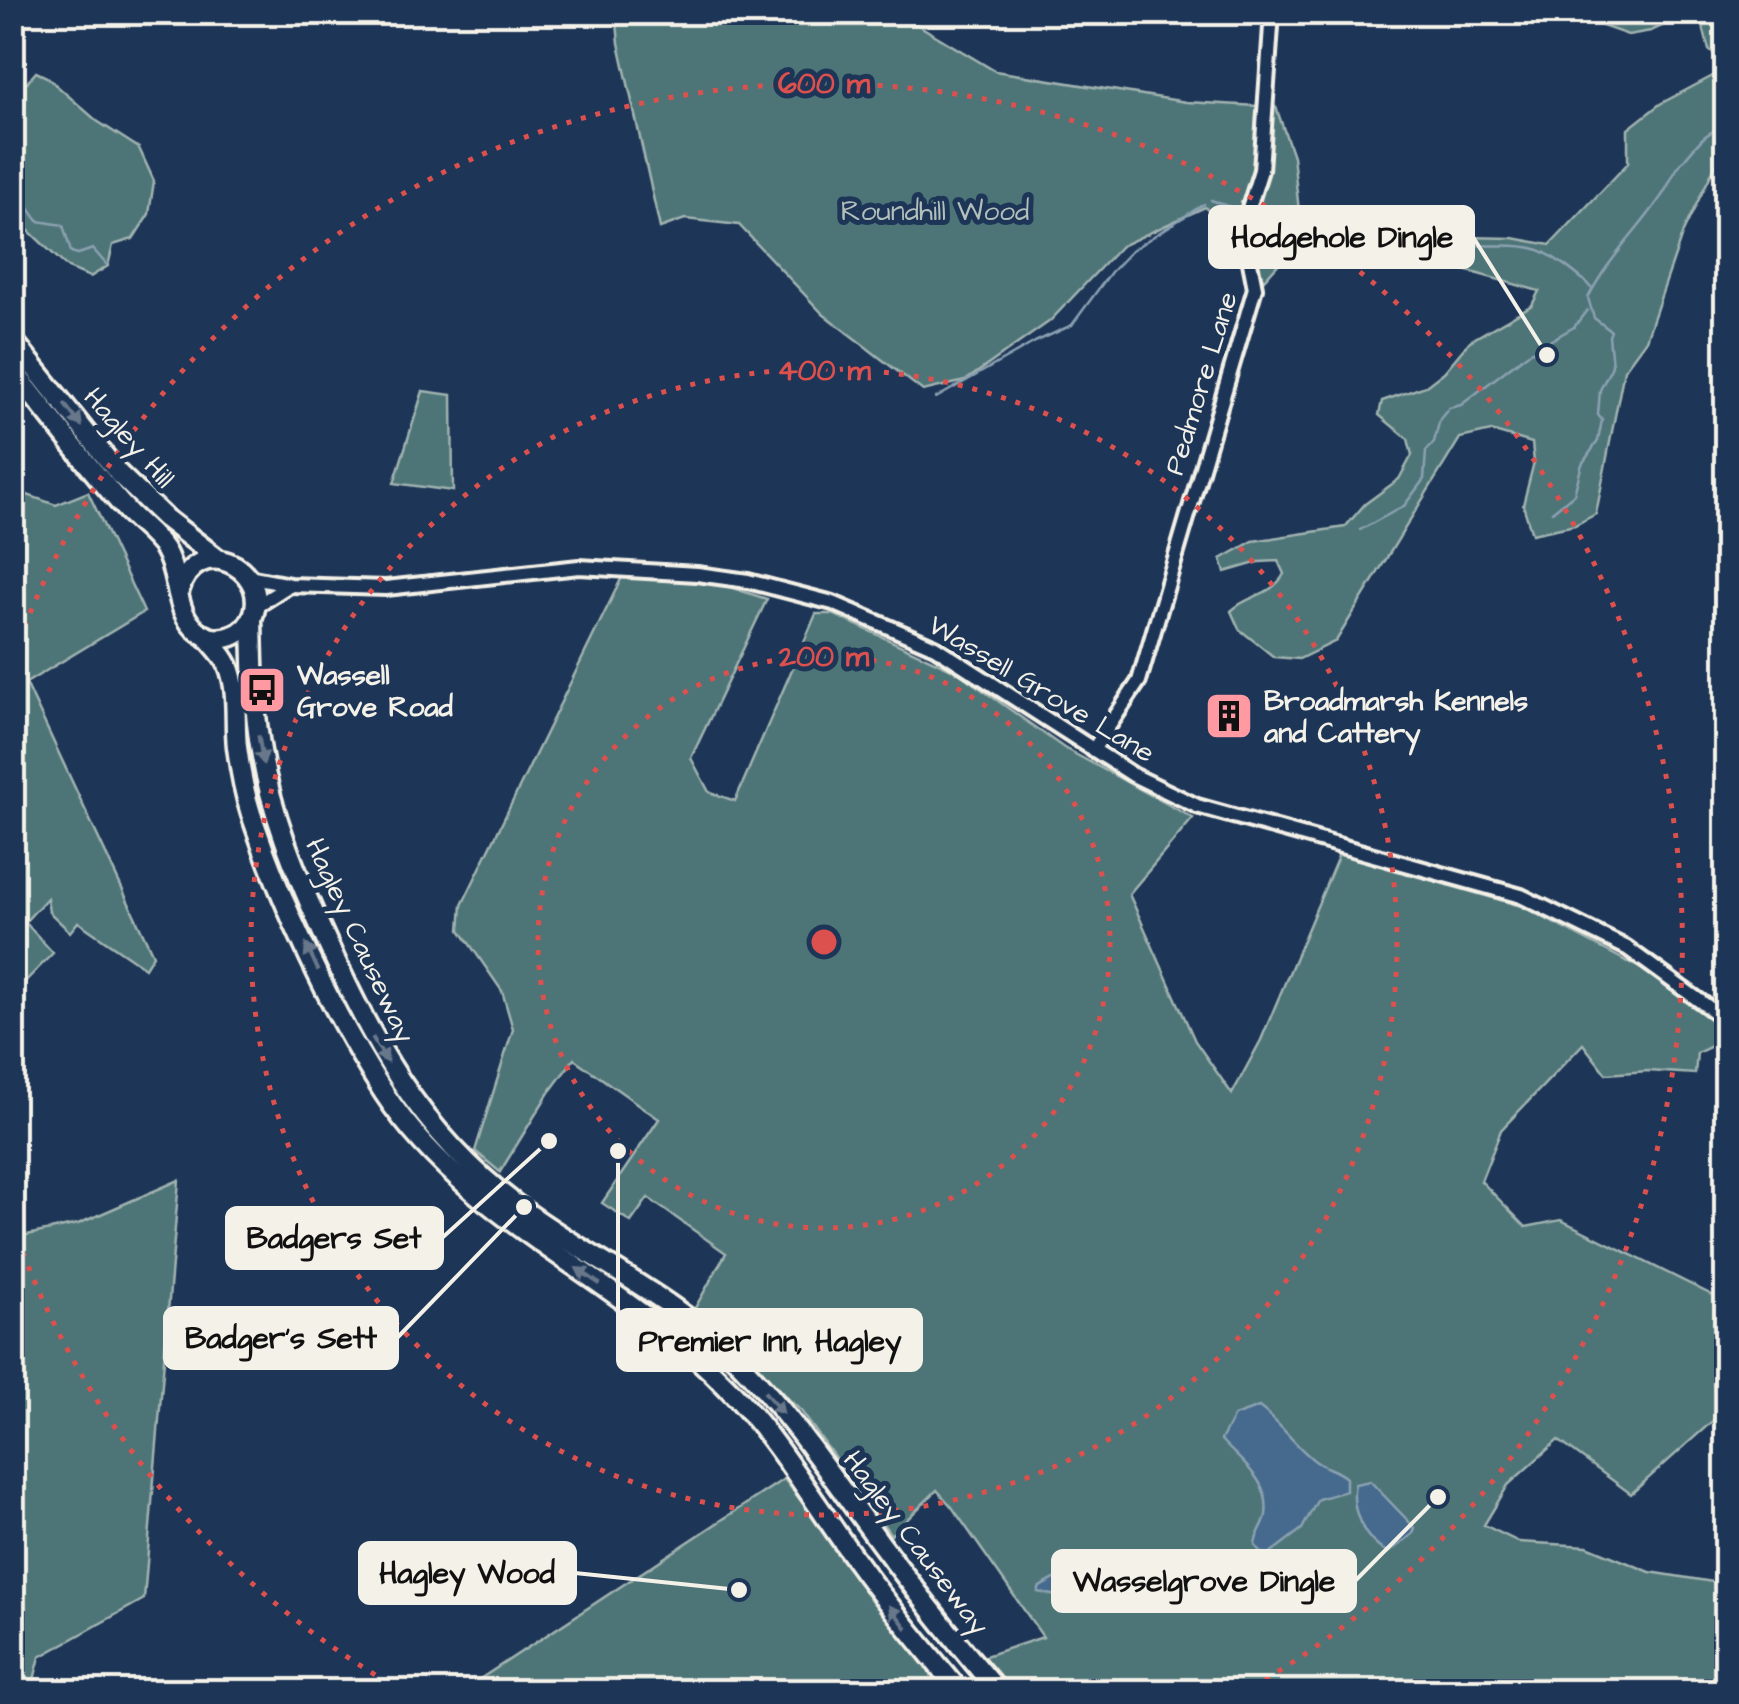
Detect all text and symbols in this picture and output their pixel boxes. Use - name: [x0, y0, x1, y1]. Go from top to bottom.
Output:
- text: 600 m: [778, 63, 871, 105]
- park label: Roundhill Wood: [841, 192, 1029, 231]
- callout: Hodgehole Dingle: [1210, 207, 1473, 267]
- text: Hodgehole Dingle: [1231, 217, 1453, 261]
- street label: Pedmore Lane: [1155, 287, 1248, 480]
- text: 400 m: [777, 350, 871, 392]
- street label: Hagley Hill: [73, 379, 184, 498]
- one-way arrow: [62, 402, 83, 428]
- street label: Wassell Grove Lane: [921, 606, 1162, 772]
- text: 200 m: [778, 636, 870, 678]
- place label: Wassell Grove Road: [296, 656, 453, 727]
- bus stop icon: Wassell Grove Road: [236, 664, 288, 716]
- place label: Broadmarsh Kennels and Cattery: [1264, 682, 1528, 756]
- building icon: Broadmarsh Kennels and Cattery: [1203, 690, 1255, 742]
- one-way arrow: [254, 734, 269, 766]
- street label: Hagley Causeway: [293, 832, 424, 1050]
- centre of rings: [806, 924, 842, 960]
- one-way arrow: [303, 942, 320, 971]
- one-way arrow: [371, 1036, 388, 1064]
- callout: Badgers Set: [227, 1208, 442, 1268]
- text: Badgers Set: [247, 1218, 422, 1262]
- one-way arrow: [575, 1266, 602, 1286]
- callout: Badger's Sett: [165, 1308, 397, 1368]
- callout: Premier Inn, Hagley: [618, 1310, 921, 1370]
- text: Badger's Sett: [185, 1318, 378, 1362]
- text: Premier Inn, Hagley: [639, 1321, 902, 1365]
- one-way arrow: [763, 1390, 785, 1415]
- street label: Hagley Causeway: [832, 1443, 998, 1644]
- callout: Hagley Wood: [360, 1543, 575, 1603]
- callout: Wasselgrove Dingle: [1053, 1551, 1355, 1611]
- text: Hagley Wood: [379, 1553, 555, 1597]
- text: Wasselgrove Dingle: [1072, 1561, 1335, 1605]
- one-way arrow: [888, 1604, 909, 1629]

